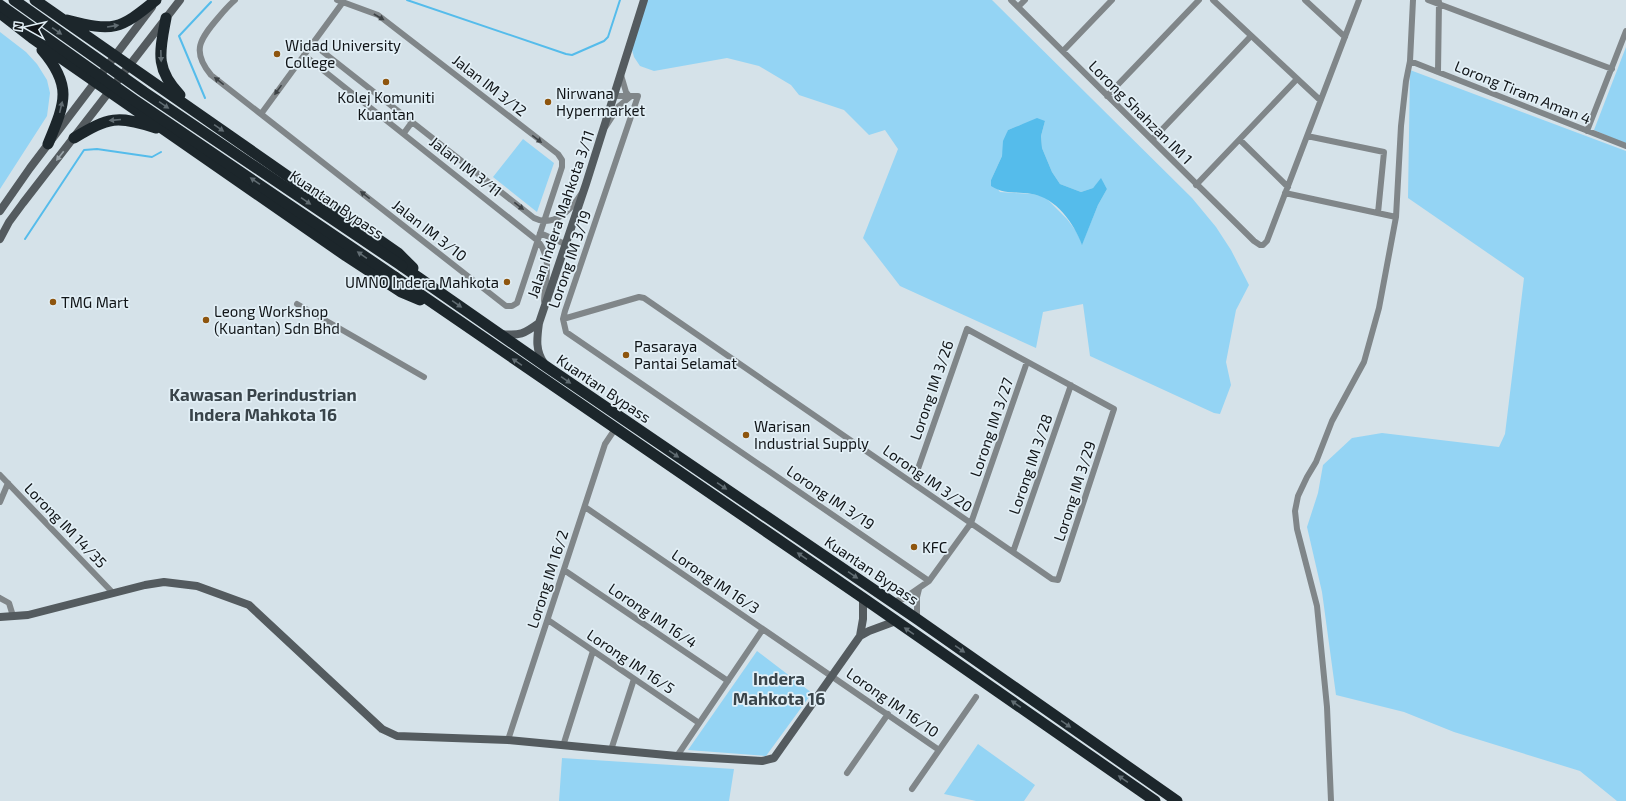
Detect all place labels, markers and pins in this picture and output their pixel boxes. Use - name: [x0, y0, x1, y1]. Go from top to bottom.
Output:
- place label: Widad University College: [285, 36, 401, 71]
- marker: Widad University College: [272, 49, 282, 59]
- marker: Kolej Komuniti Kuantan: [381, 77, 391, 87]
- place label: Nirwana Hypermarket: [556, 84, 646, 119]
- place label: Kolej Komuniti Kuantan: [337, 88, 435, 123]
- marker: Nirwana Hypermarket: [543, 97, 553, 107]
- place label: UMNO Indera Mahkota: [345, 273, 499, 291]
- marker: UMNO Indera Mahkota: [502, 277, 512, 287]
- place label: TMG Mart: [61, 293, 129, 311]
- marker: TMG Mart: [48, 297, 58, 307]
- place label: Leong Workshop (Kuantan) Sdn Bhd: [214, 302, 340, 337]
- marker: Leong Workshop (Kuantan) Sdn Bhd: [201, 315, 211, 325]
- place label: Pasaraya Pantai Selamat: [634, 337, 737, 372]
- marker: Pasaraya Pantai Selamat: [621, 350, 631, 360]
- place label: Warisan Industrial Supply: [754, 417, 869, 452]
- marker: Warisan Industrial Supply: [741, 430, 751, 440]
- place label: KFC: [922, 538, 948, 556]
- marker: KFC: [909, 542, 919, 552]

